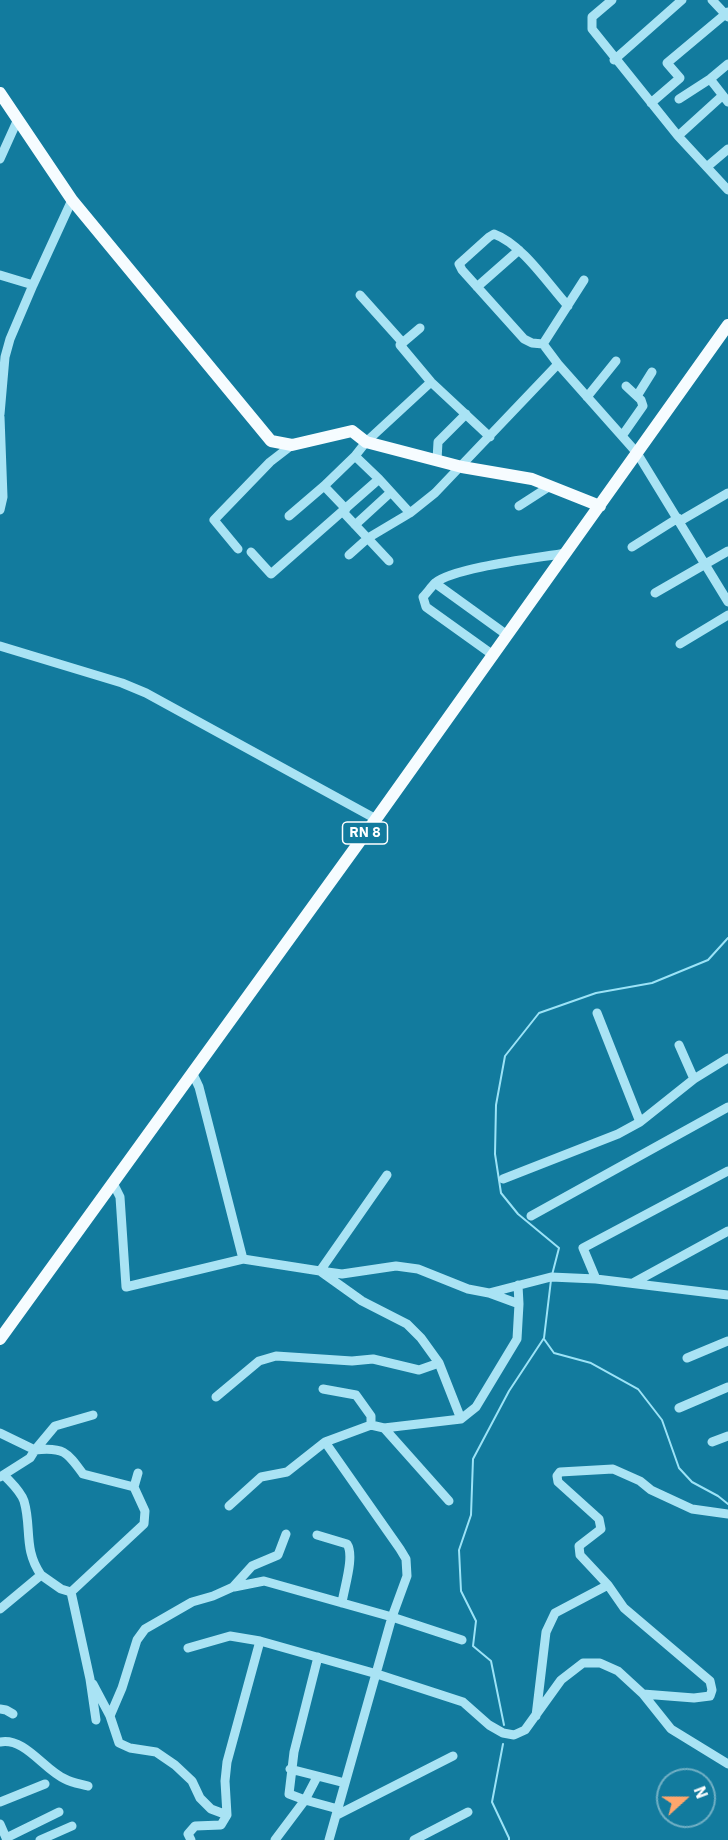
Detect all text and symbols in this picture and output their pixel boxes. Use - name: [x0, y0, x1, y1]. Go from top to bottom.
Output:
- road number: RN 8: [342, 822, 388, 844]
- north arrow: [656, 1768, 716, 1828]
- text: N: [690, 1783, 712, 1801]

